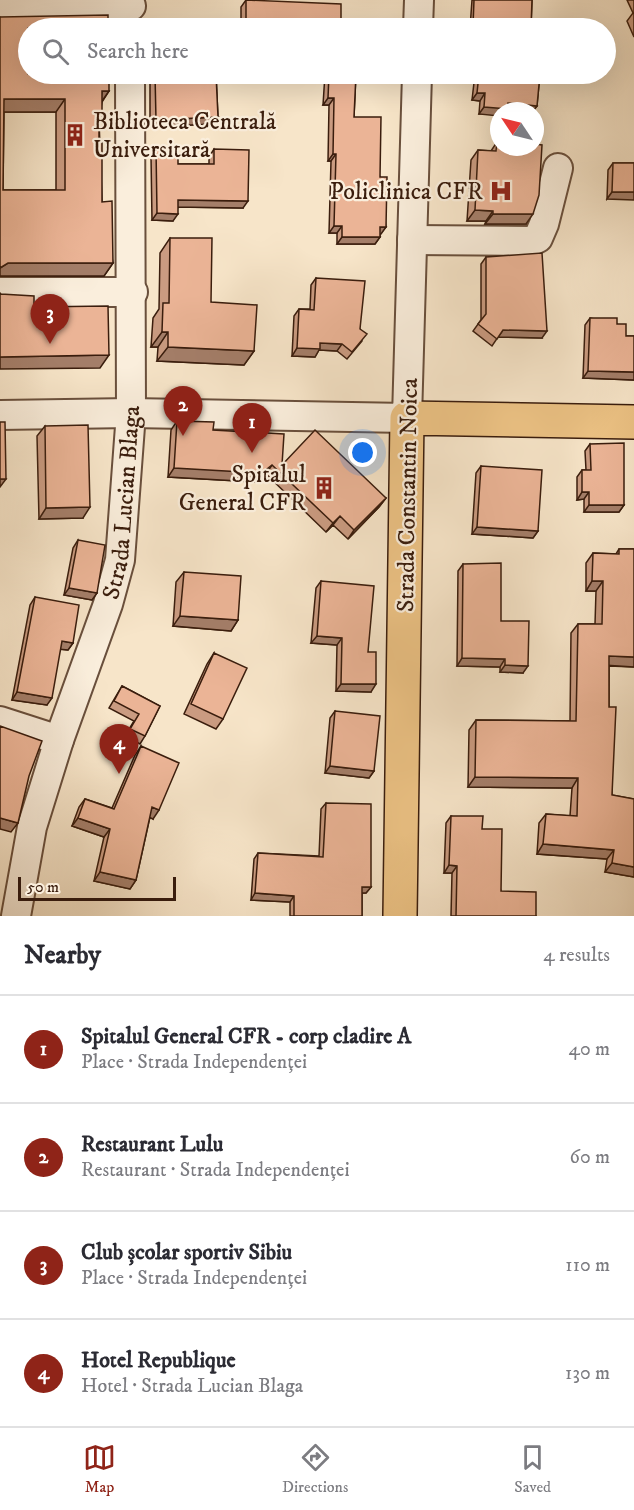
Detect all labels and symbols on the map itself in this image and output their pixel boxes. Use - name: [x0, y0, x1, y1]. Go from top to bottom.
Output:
- north arrow: [490, 102, 544, 156]
- place label: Biblioteca Centrală Universitară: [93, 107, 277, 165]
- building icon: Biblioteca Centrală Universitară: [62, 122, 88, 148]
- place label: Policlinica CFR: [330, 177, 483, 207]
- hospital icon: Policlinica CFR: [488, 178, 514, 204]
- pin: 3: [31, 294, 70, 344]
- street label: Strada Constantin Noica: [391, 377, 425, 612]
- pin: 2: [164, 386, 202, 436]
- pin: 1: [232, 404, 272, 453]
- street label: Strada Lucian Blaga: [96, 405, 147, 603]
- your location: [348, 438, 377, 467]
- place label: Spitalul General CFR: [179, 460, 307, 518]
- building icon: Spitalul General CFR: [311, 475, 337, 501]
- pin: 4: [100, 724, 138, 774]
- scale bar: [18, 874, 176, 902]

